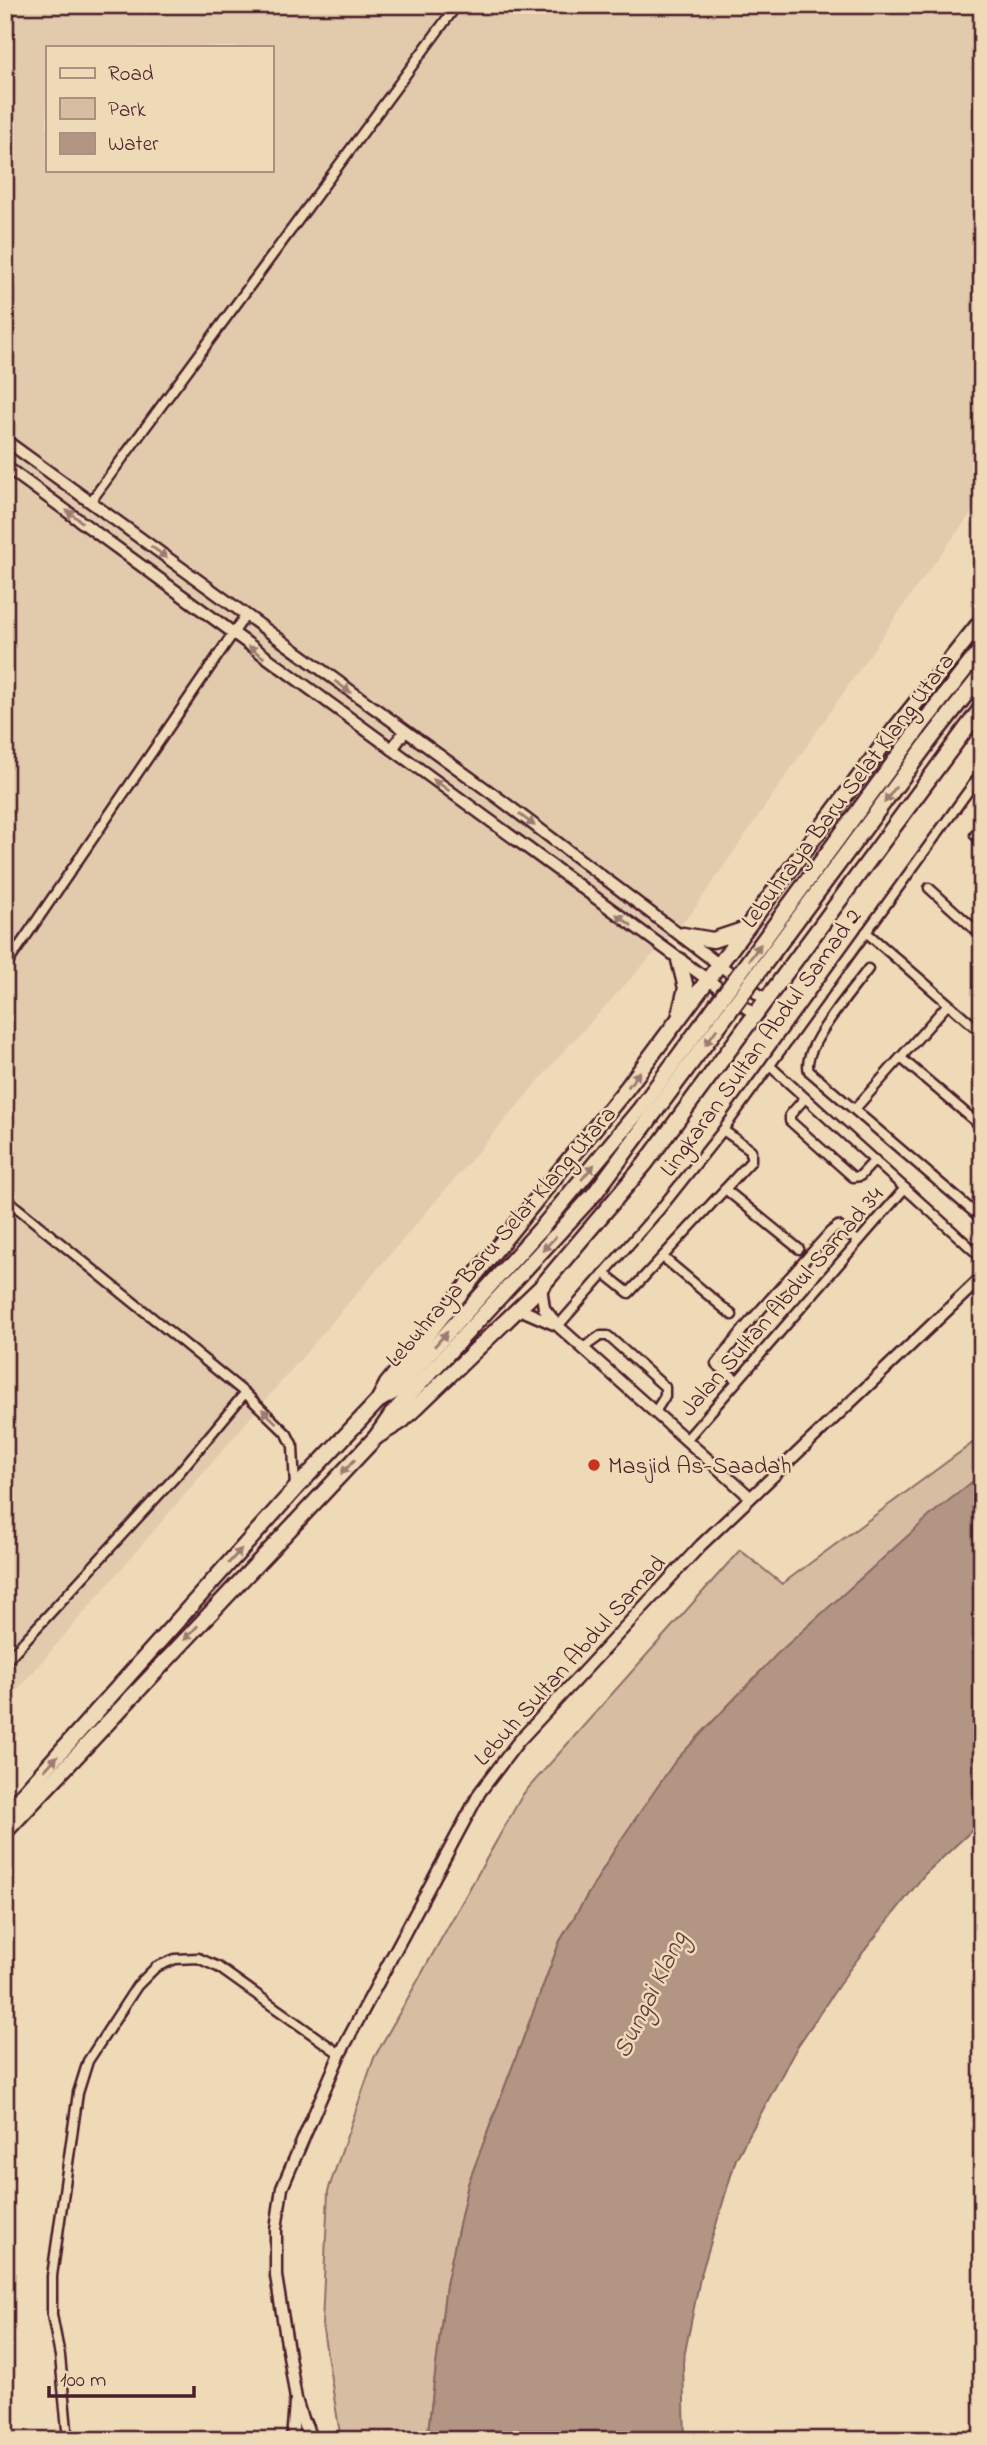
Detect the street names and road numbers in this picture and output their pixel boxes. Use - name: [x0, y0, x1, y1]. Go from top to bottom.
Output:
- street label: Lebuhraya Baru Selat Klang Utara: [734, 646, 965, 937]
- street label: Lingkaran Sultan Abdul Samad 2: [652, 902, 872, 1185]
- street label: Lebuhraya Baru Selat Klang Utara: [378, 1099, 627, 1377]
- street label: Jalan Sultan Abdul Samad 34: [673, 1180, 893, 1426]
- street label: Lebuh Sultan Abdul Samad: [466, 1548, 676, 1775]

